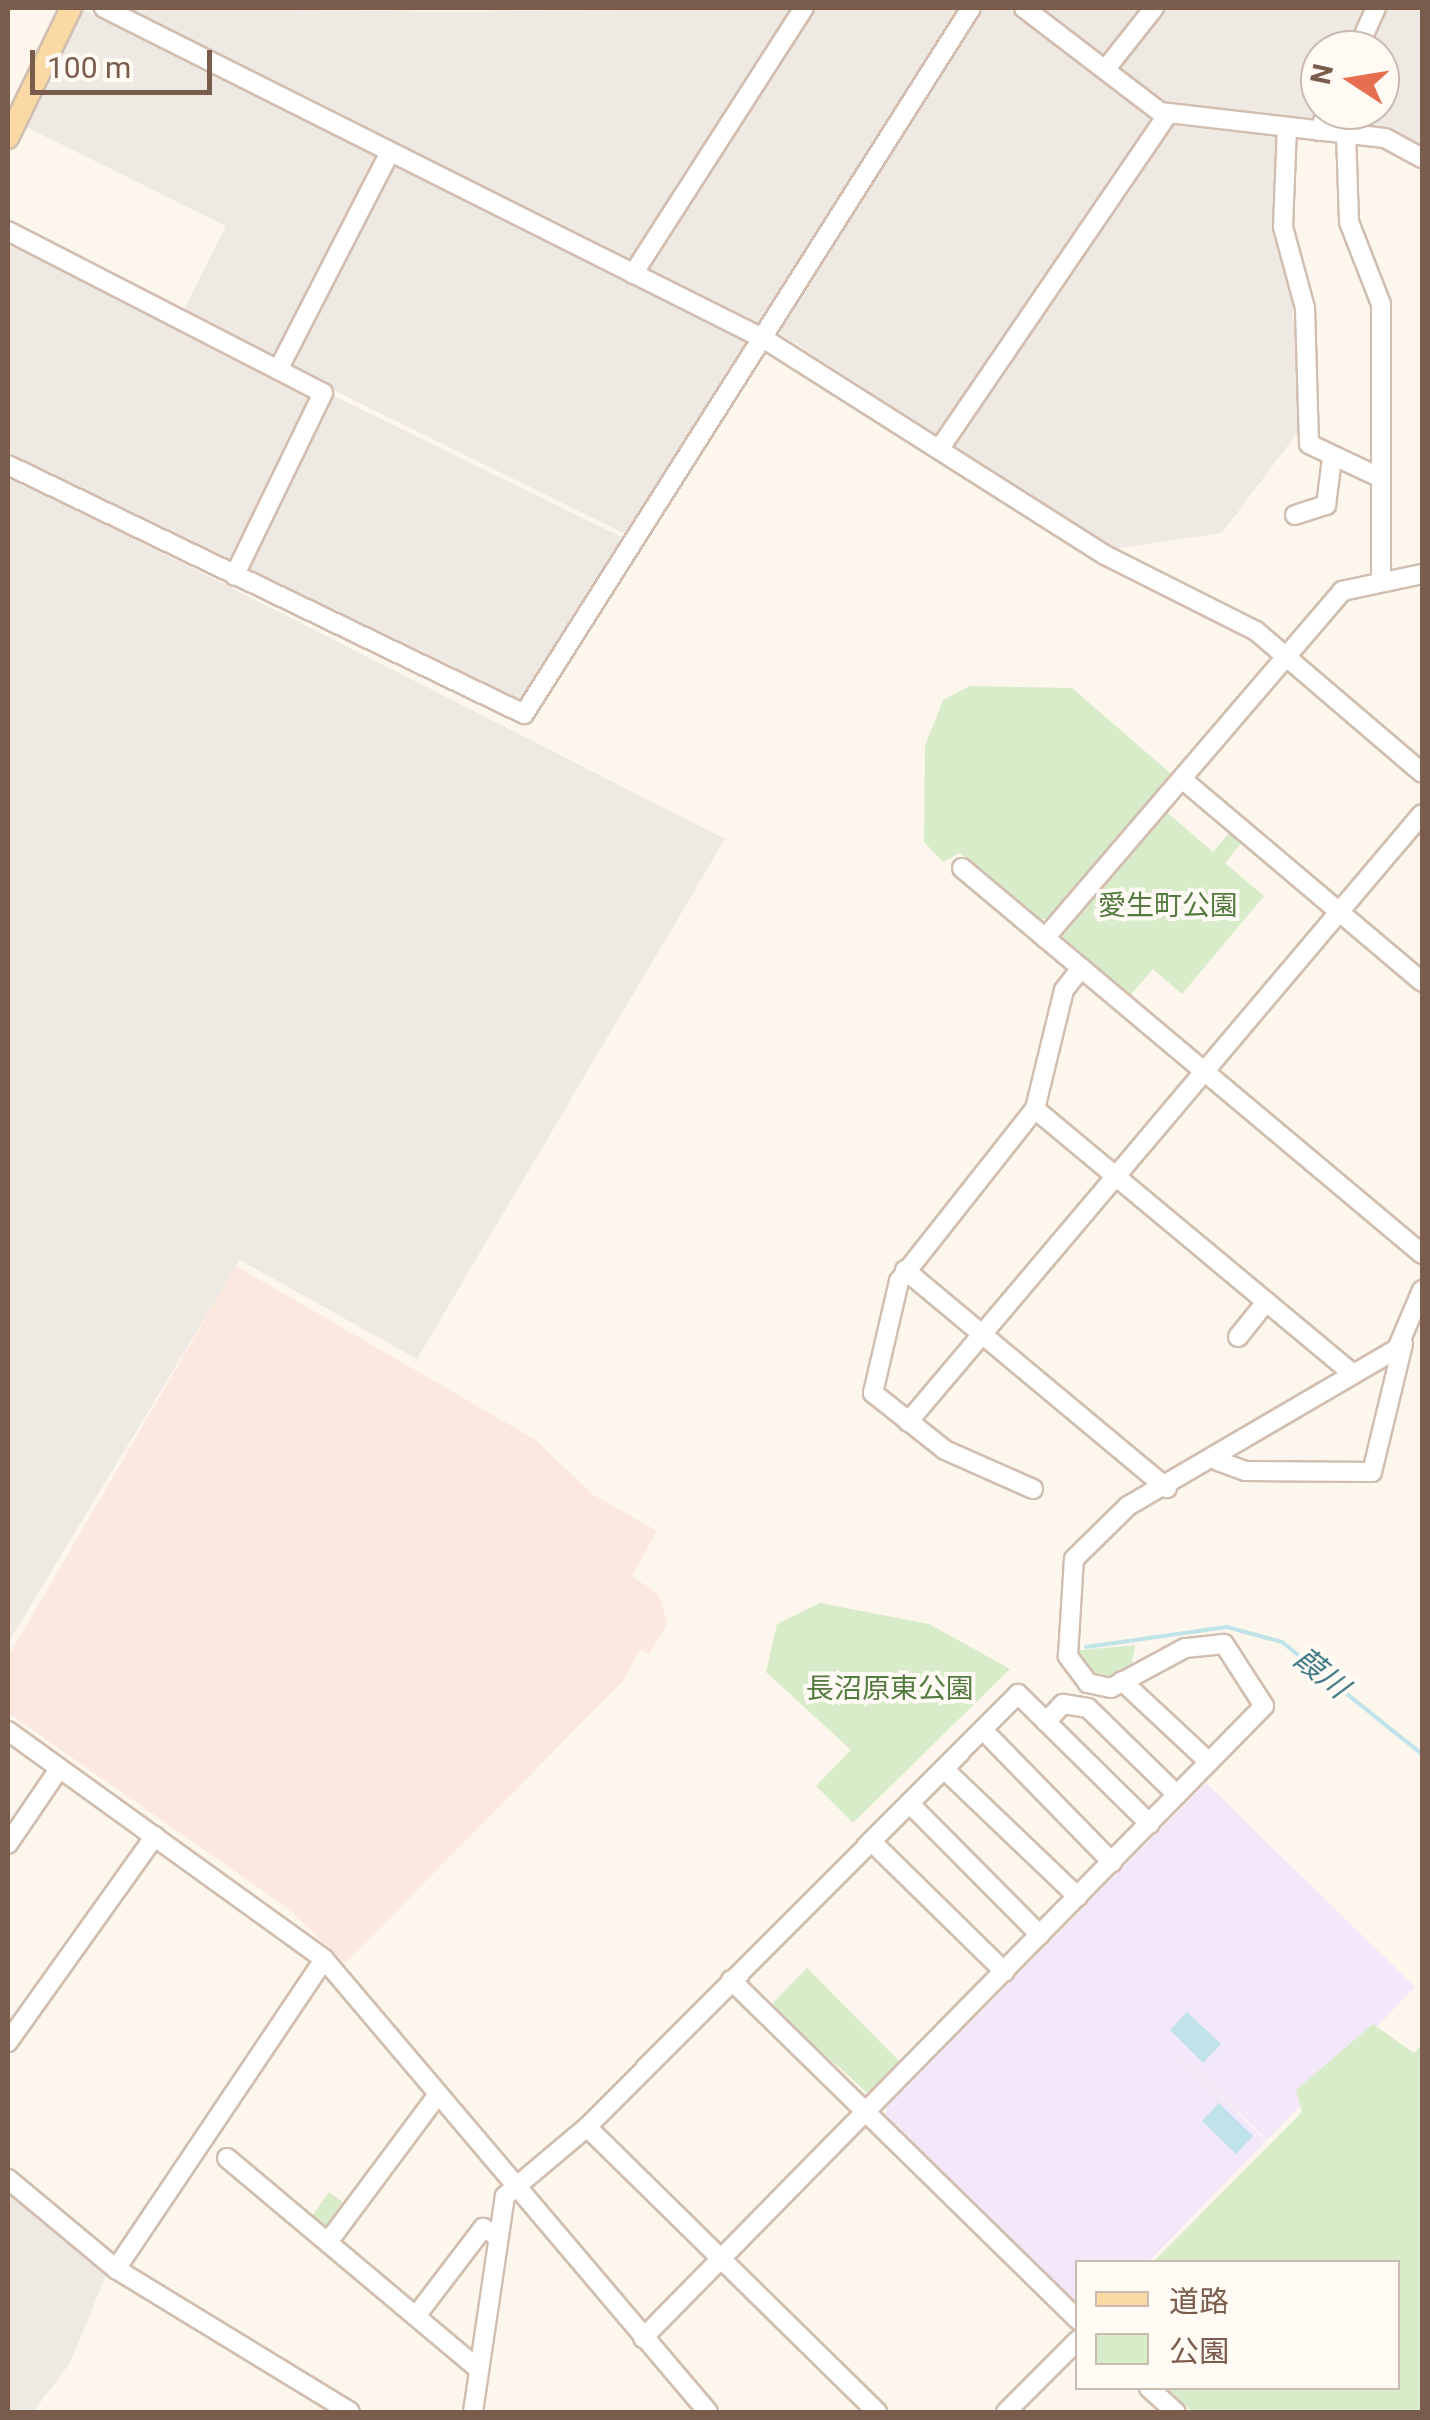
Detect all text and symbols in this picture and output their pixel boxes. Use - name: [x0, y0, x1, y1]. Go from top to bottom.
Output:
- scale bar: [35, 30, 218, 92]
- north arrow: [1300, 30, 1400, 130]
- text: 100 m: [47, 50, 131, 85]
- text: N: [1304, 61, 1340, 87]
- park label: 愛生町公園: [1098, 889, 1238, 923]
- water label: 葭川: [1286, 1640, 1356, 1706]
- park label: 長沼原東公園: [806, 1672, 974, 1706]
- legend: [1075, 2260, 1400, 2390]
- text: 道路: [1169, 2284, 1229, 2319]
- text: 公園: [1169, 2334, 1229, 2369]

